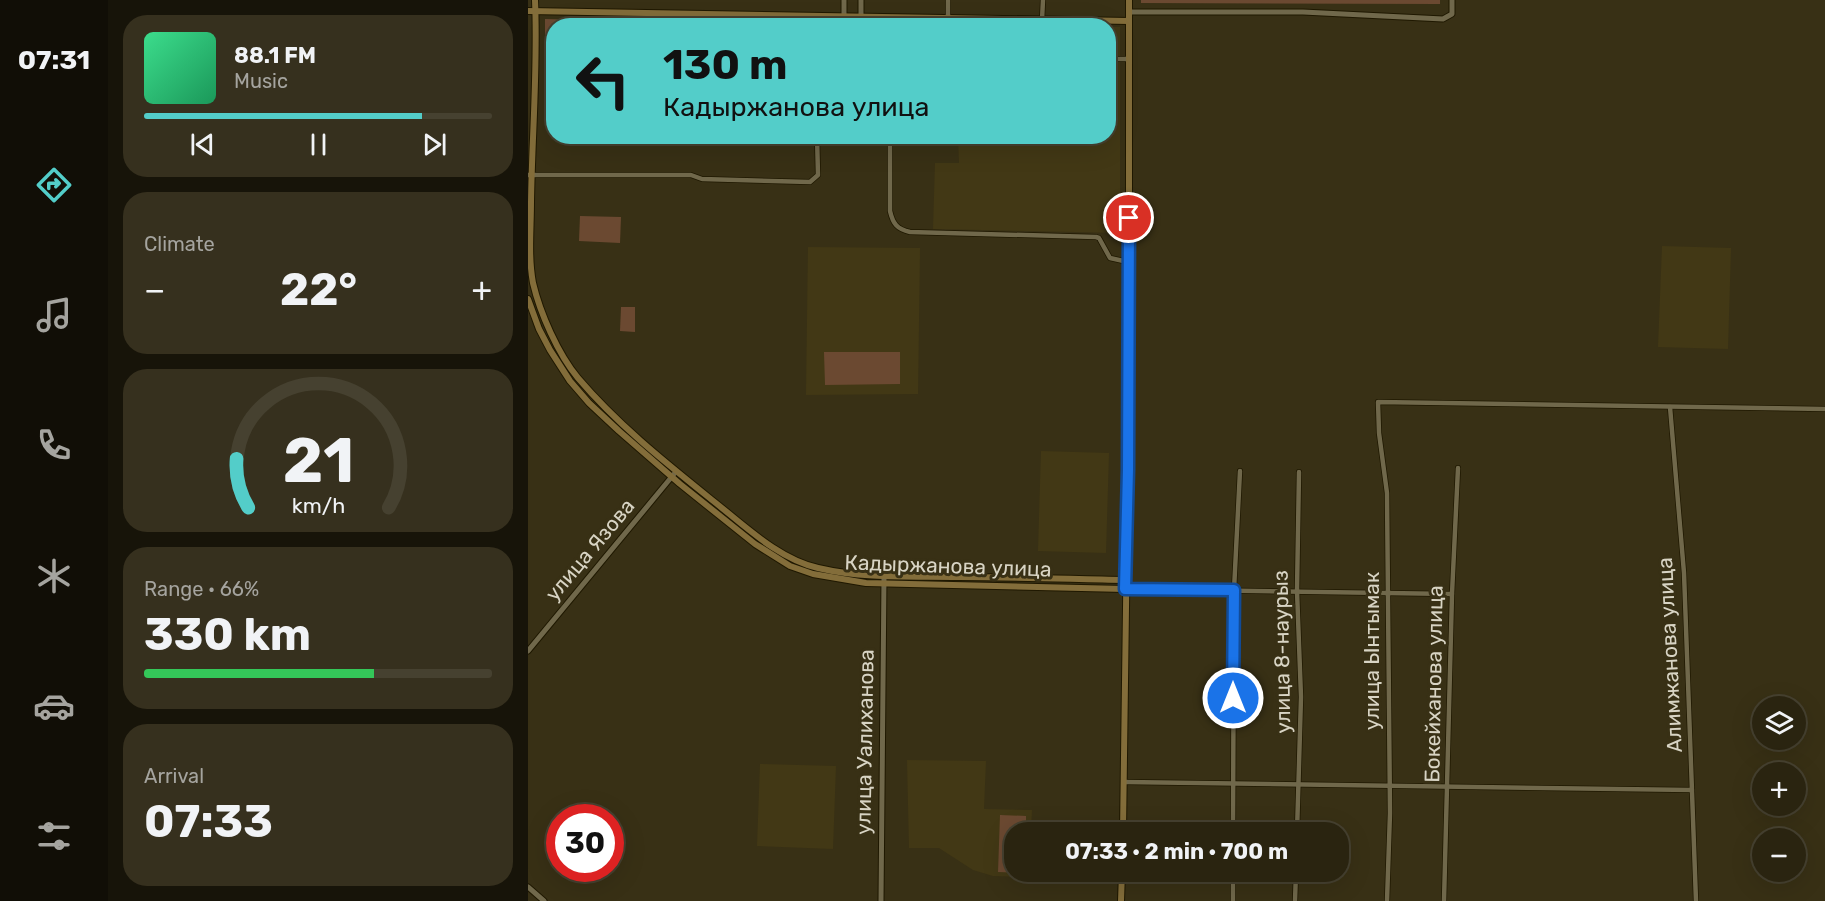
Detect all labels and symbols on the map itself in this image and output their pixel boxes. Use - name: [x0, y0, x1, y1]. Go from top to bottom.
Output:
- pin: [1103, 192, 1154, 243]
- street label: улица Язова: [540, 494, 640, 606]
- street label: Кадыржанова улица: [844, 549, 1052, 582]
- street label: Алимжанова улица: [1652, 557, 1687, 753]
- street label: улица 8-наурыз: [1268, 570, 1295, 734]
- street label: улица Ынтымак: [1359, 572, 1384, 730]
- street label: Бокейханова улица: [1419, 585, 1448, 783]
- street label: улица Уалиханова: [850, 649, 879, 835]
- position arrow: [1201, 666, 1265, 730]
- speed limit sign: 30: [546, 804, 624, 882]

